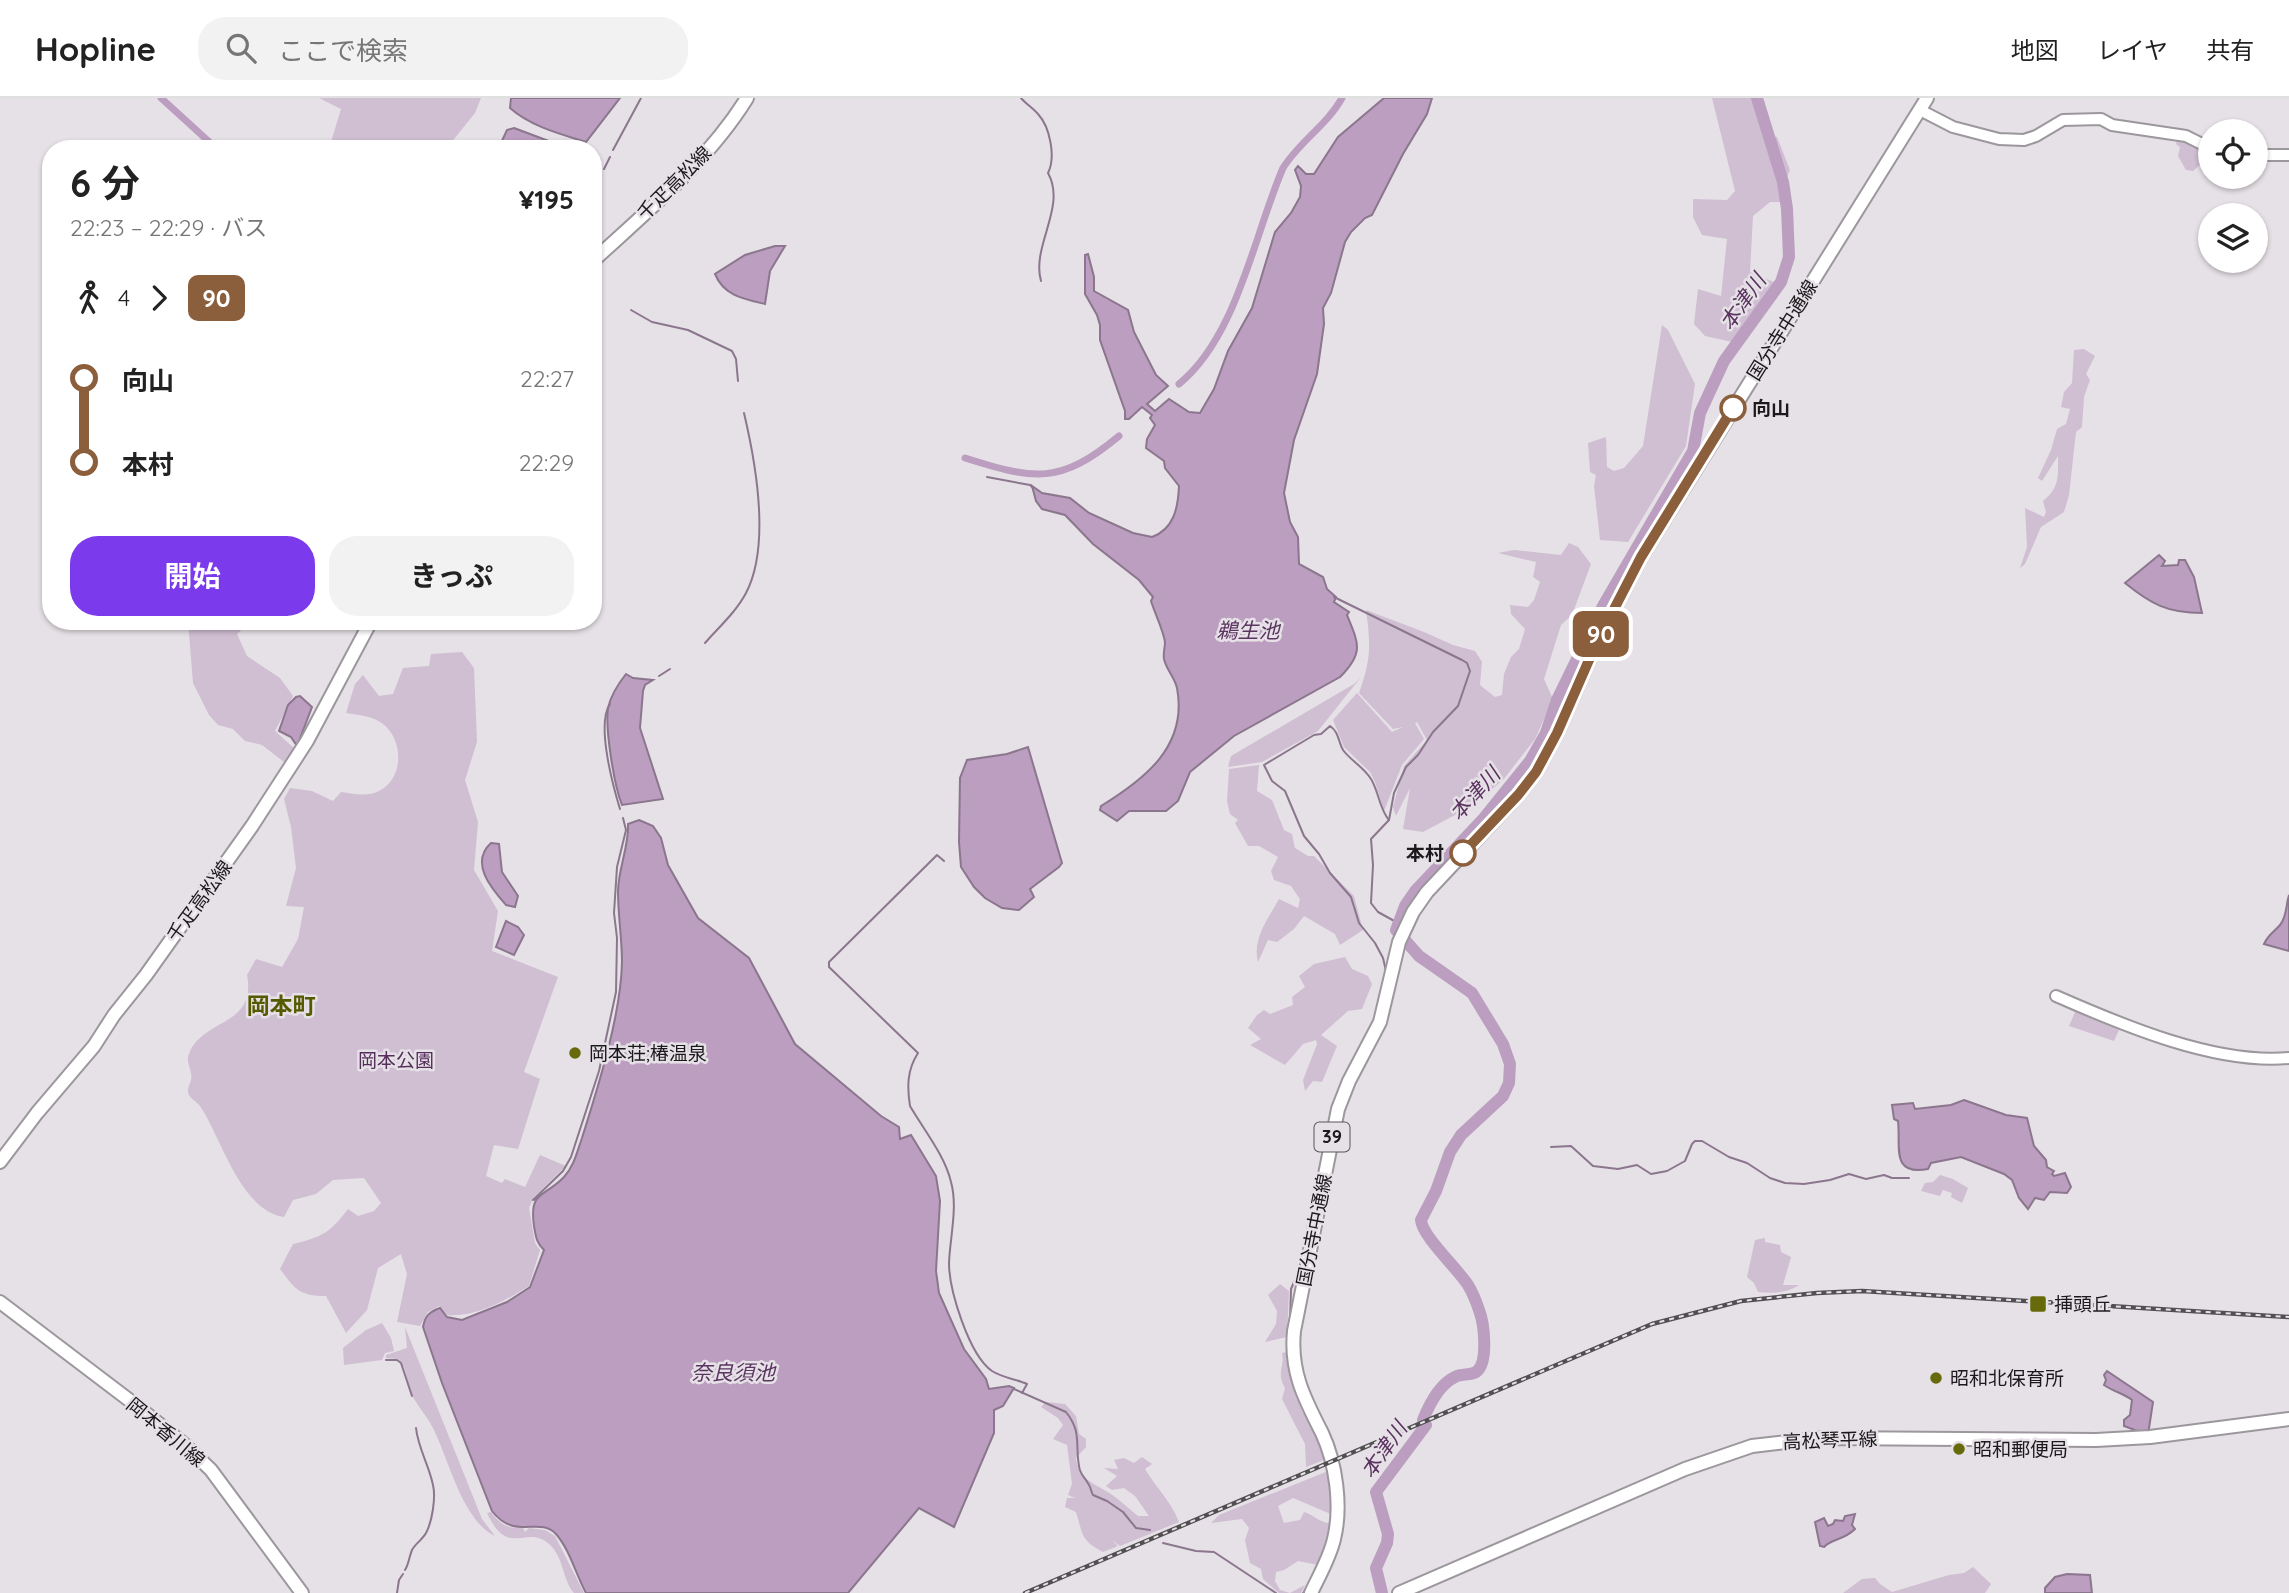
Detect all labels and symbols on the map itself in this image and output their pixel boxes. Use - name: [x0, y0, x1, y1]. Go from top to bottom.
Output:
- street label: 千疋高松線: [632, 141, 716, 225]
- water label: 本津川: [1713, 267, 1772, 335]
- street label: 国分寺中通線: [1742, 275, 1822, 385]
- marker: 向山: [1720, 395, 1746, 421]
- place label: 向山: [1752, 396, 1790, 420]
- line badge: 90: [1570, 611, 1632, 657]
- water label: 鵜生池: [1217, 617, 1281, 643]
- water label: 本津川: [1444, 760, 1506, 825]
- marker: 本村: [1450, 840, 1476, 866]
- place label: 本村: [1406, 841, 1444, 865]
- street label: 千疋高松線: [161, 856, 237, 946]
- district label: 岡本町: [247, 991, 316, 1020]
- place label: 岡本荘;椿温泉: [589, 1041, 707, 1065]
- marker: 岡本荘;椿温泉: [567, 1045, 583, 1061]
- park label: 岡本公園: [358, 1048, 434, 1072]
- road number: 39: [1314, 1122, 1350, 1152]
- street label: 国分寺中通線: [1291, 1172, 1337, 1288]
- place label: 挿頭丘: [2054, 1292, 2111, 1316]
- marker: 挿頭丘: [2028, 1294, 2048, 1314]
- water label: 奈良須池: [691, 1359, 777, 1385]
- place label: 昭和北保育所: [1950, 1366, 2064, 1390]
- marker: 昭和北保育所: [1928, 1370, 1944, 1386]
- street label: 岡本香川線: [122, 1392, 210, 1472]
- water label: 本津川: [1354, 1415, 1413, 1483]
- street label: 高松琴平線: [1782, 1426, 1878, 1454]
- place label: 昭和郵便局: [1973, 1437, 2068, 1461]
- marker: 昭和郵便局: [1951, 1441, 1967, 1457]

